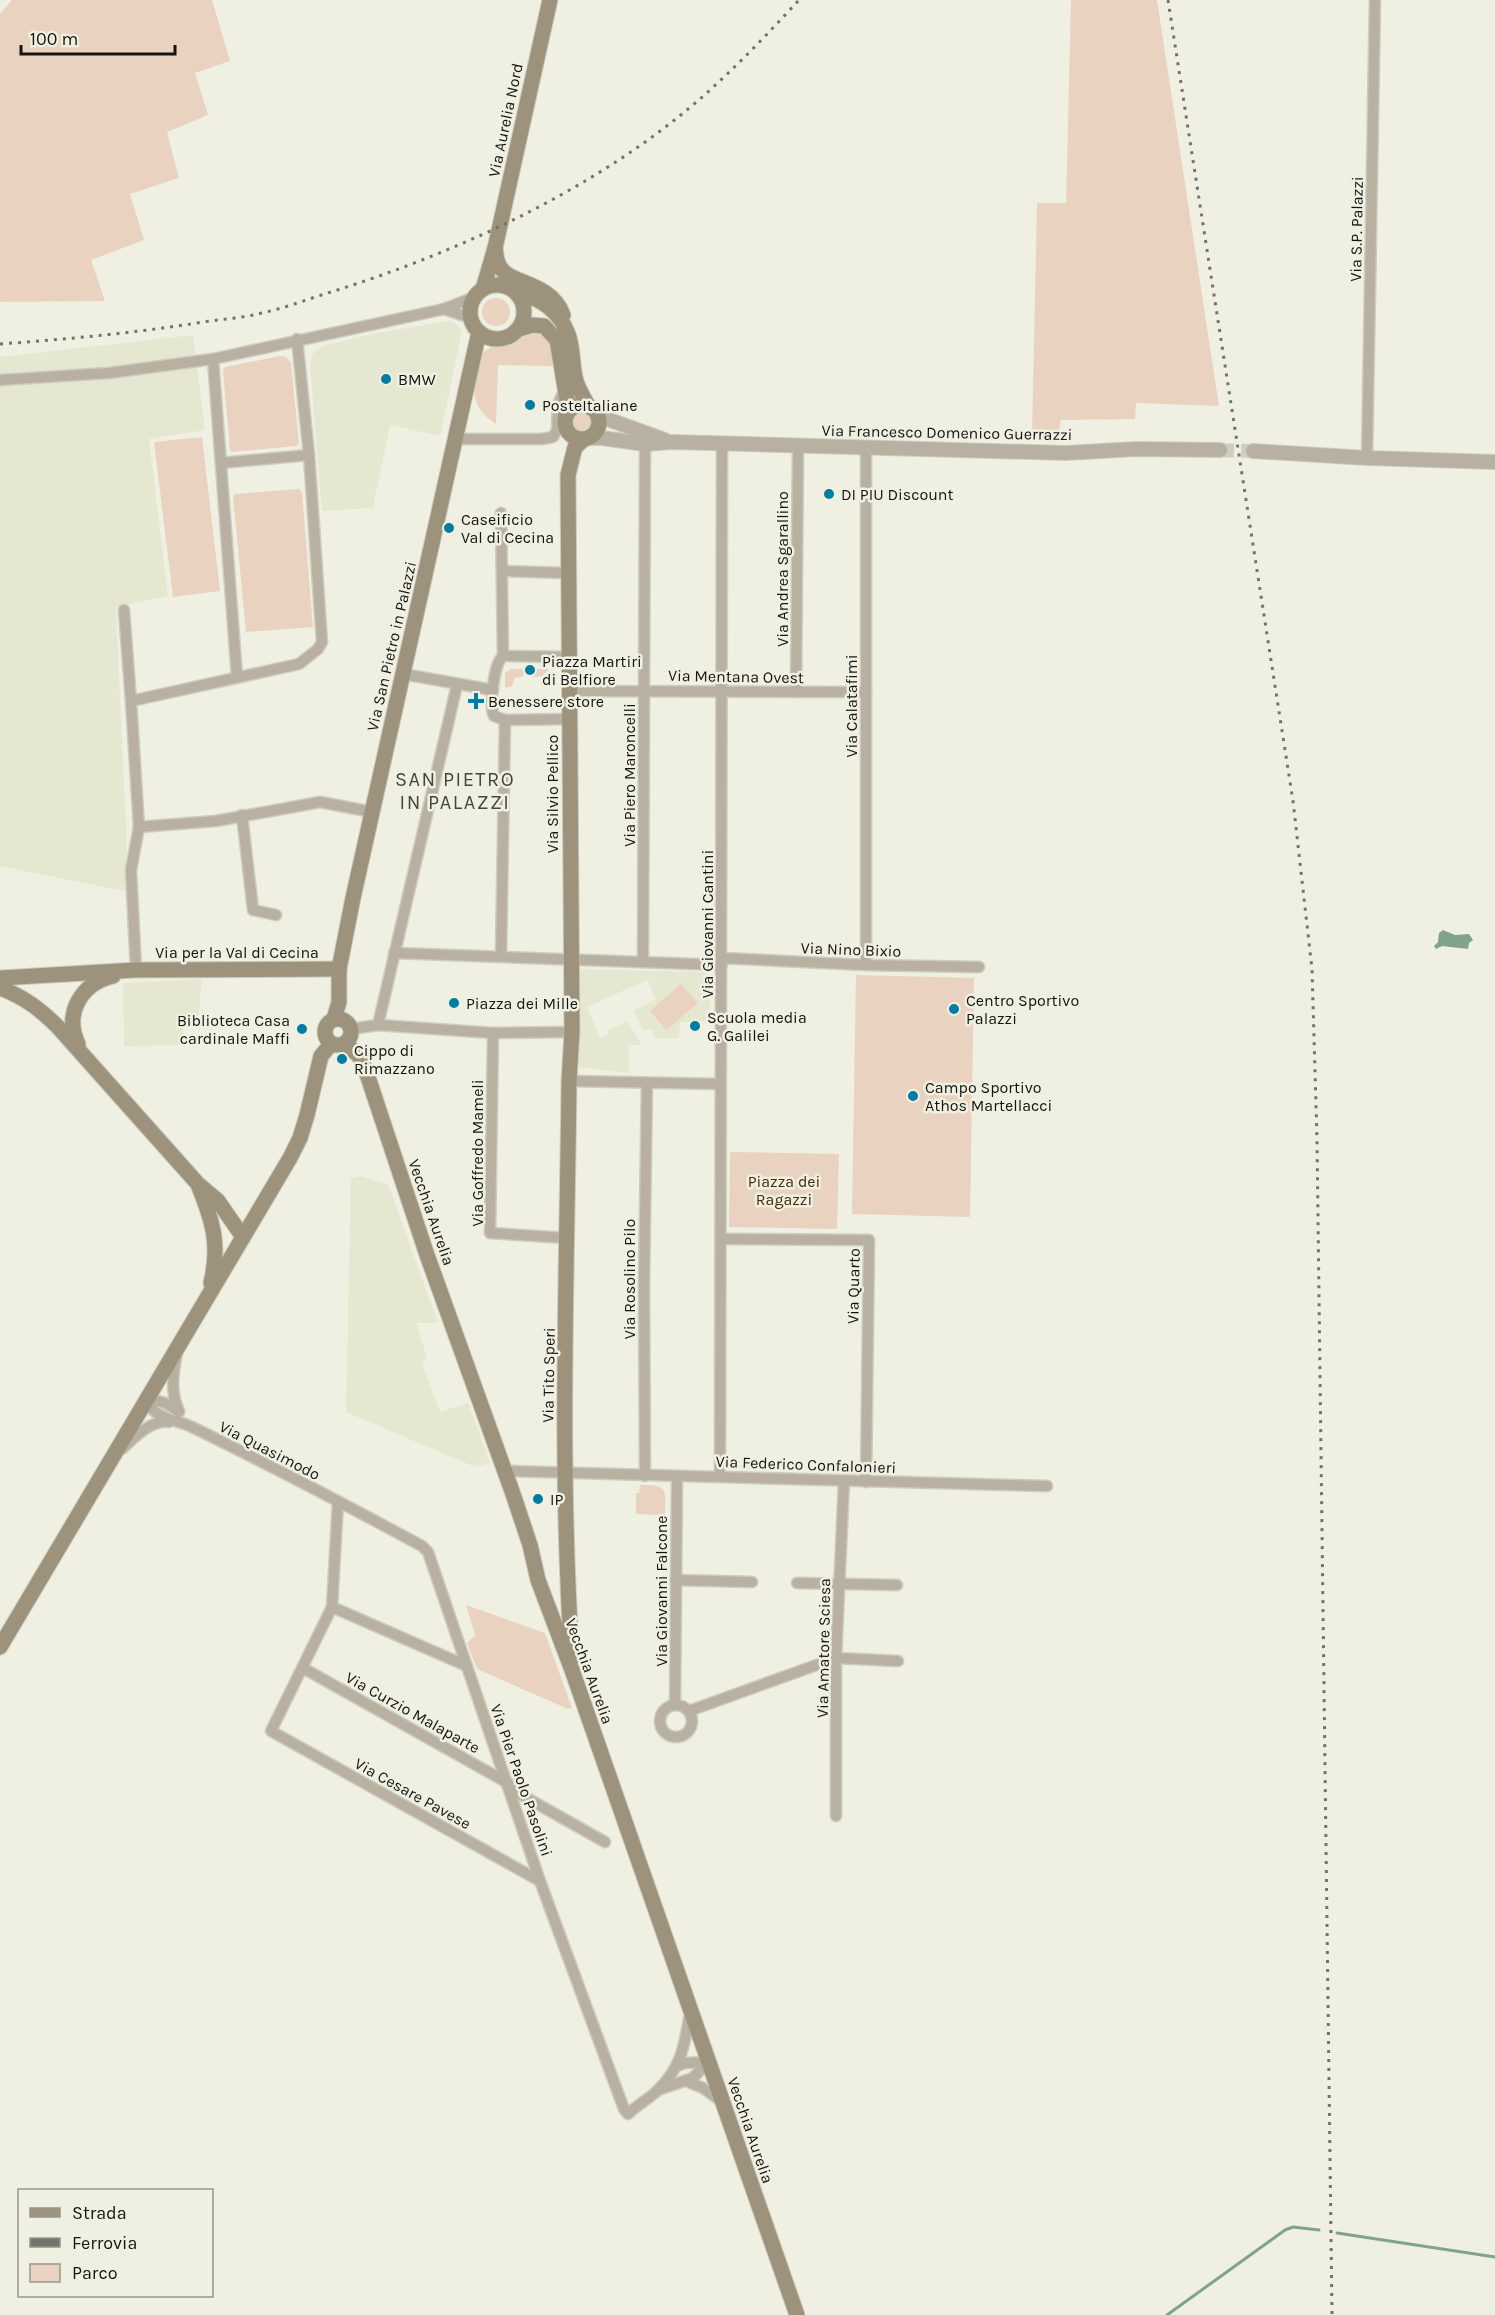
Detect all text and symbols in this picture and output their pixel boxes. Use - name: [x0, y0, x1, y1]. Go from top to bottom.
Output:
- scale bar: [21, 18, 176, 56]
- text: 100 m: [30, 28, 78, 50]
- street label: Via Aurelia Nord: [484, 61, 527, 179]
- street label: Via S.P. Palazzi: [1346, 176, 1367, 282]
- place label: BMW: [398, 370, 436, 389]
- marker: BMW: [379, 372, 393, 386]
- place label: PosteItaliane: [542, 396, 637, 415]
- marker: PosteItaliane: [523, 398, 537, 412]
- street label: Via Francesco Domenico Guerrazzi: [821, 421, 1073, 444]
- place label: DI PIU Discount: [841, 485, 954, 504]
- marker: DI PIU Discount: [822, 487, 836, 501]
- street label: Via Andrea Sgarallino: [773, 491, 792, 647]
- place label: Caseificio Val di Cecina: [461, 510, 554, 547]
- marker: Caseificio Val di Cecina: [442, 521, 456, 535]
- street label: Via San Pietro in Palazzi: [363, 559, 420, 733]
- place label: Piazza Martiri di Belfiore: [542, 652, 642, 689]
- street label: Via Calatafimi: [842, 654, 861, 758]
- marker: Piazza Martiri di Belfiore: [523, 663, 537, 677]
- street label: Via Mentana Ovest: [668, 666, 804, 687]
- place label: Benessere store: [488, 692, 604, 711]
- marker: Benessere store: [469, 694, 483, 708]
- street label: Via Piero Maroncelli: [620, 703, 639, 847]
- street label: Via Silvio Pellico: [543, 735, 562, 853]
- district label: SAN PIETRO IN PALAZZI: [395, 768, 515, 814]
- street label: Via Giovanni Cantini: [698, 850, 717, 998]
- street label: Via Nino Bixio: [800, 938, 902, 961]
- street label: Via per la Val di Cecina: [155, 943, 319, 962]
- place label: Centro Sportivo Palazzi: [966, 991, 1079, 1028]
- place label: Piazza dei Mille: [466, 994, 578, 1013]
- marker: Piazza dei Mille: [447, 996, 461, 1010]
- marker: Centro Sportivo Palazzi: [947, 1002, 961, 1016]
- place label: Scuola media G. Galilei: [707, 1008, 807, 1045]
- place label: Biblioteca Casa cardinale Maffi: [177, 1011, 290, 1048]
- marker: Scuola media G. Galilei: [688, 1019, 702, 1033]
- marker: Biblioteca Casa cardinale Maffi: [295, 1022, 309, 1036]
- place label: Cippo di Rimazzano: [354, 1041, 435, 1078]
- marker: Cippo di Rimazzano: [335, 1052, 349, 1066]
- place label: Campo Sportivo Athos Martellacci: [925, 1078, 1052, 1115]
- street label: Via Goffredo Mameli: [468, 1079, 487, 1227]
- marker: Campo Sportivo Athos Martellacci: [906, 1089, 920, 1103]
- street label: Vecchia Aurelia: [404, 1157, 459, 1268]
- park label: Piazza dei Ragazzi: [748, 1172, 820, 1209]
- street label: Via Rosolino Pilo: [620, 1219, 639, 1339]
- street label: Via Quarto: [843, 1248, 864, 1324]
- street label: Via Tito Speri: [538, 1327, 559, 1423]
- street label: Via Quasimodo: [216, 1417, 323, 1484]
- street label: Via Federico Confalonieri: [715, 1452, 897, 1477]
- place label: IP: [550, 1490, 563, 1509]
- marker: IP: [531, 1492, 545, 1506]
- street label: Via Giovanni Falcone: [652, 1515, 671, 1667]
- street label: Via Amatore Sciesa: [813, 1578, 834, 1718]
- street label: Vecchia Aurelia: [562, 1616, 617, 1727]
- street label: Via Curzio Malaparte: [342, 1668, 483, 1757]
- street label: Via Pier Paolo Pasolini: [487, 1702, 557, 1859]
- street label: Via Cesare Pavese: [351, 1754, 474, 1833]
- street label: Vecchia Aurelia: [723, 2075, 778, 2186]
- legend: [18, 2189, 213, 2297]
- text: Strada: [72, 2202, 127, 2224]
- text: Ferrovia: [72, 2232, 137, 2254]
- text: Parco: [72, 2262, 118, 2284]

